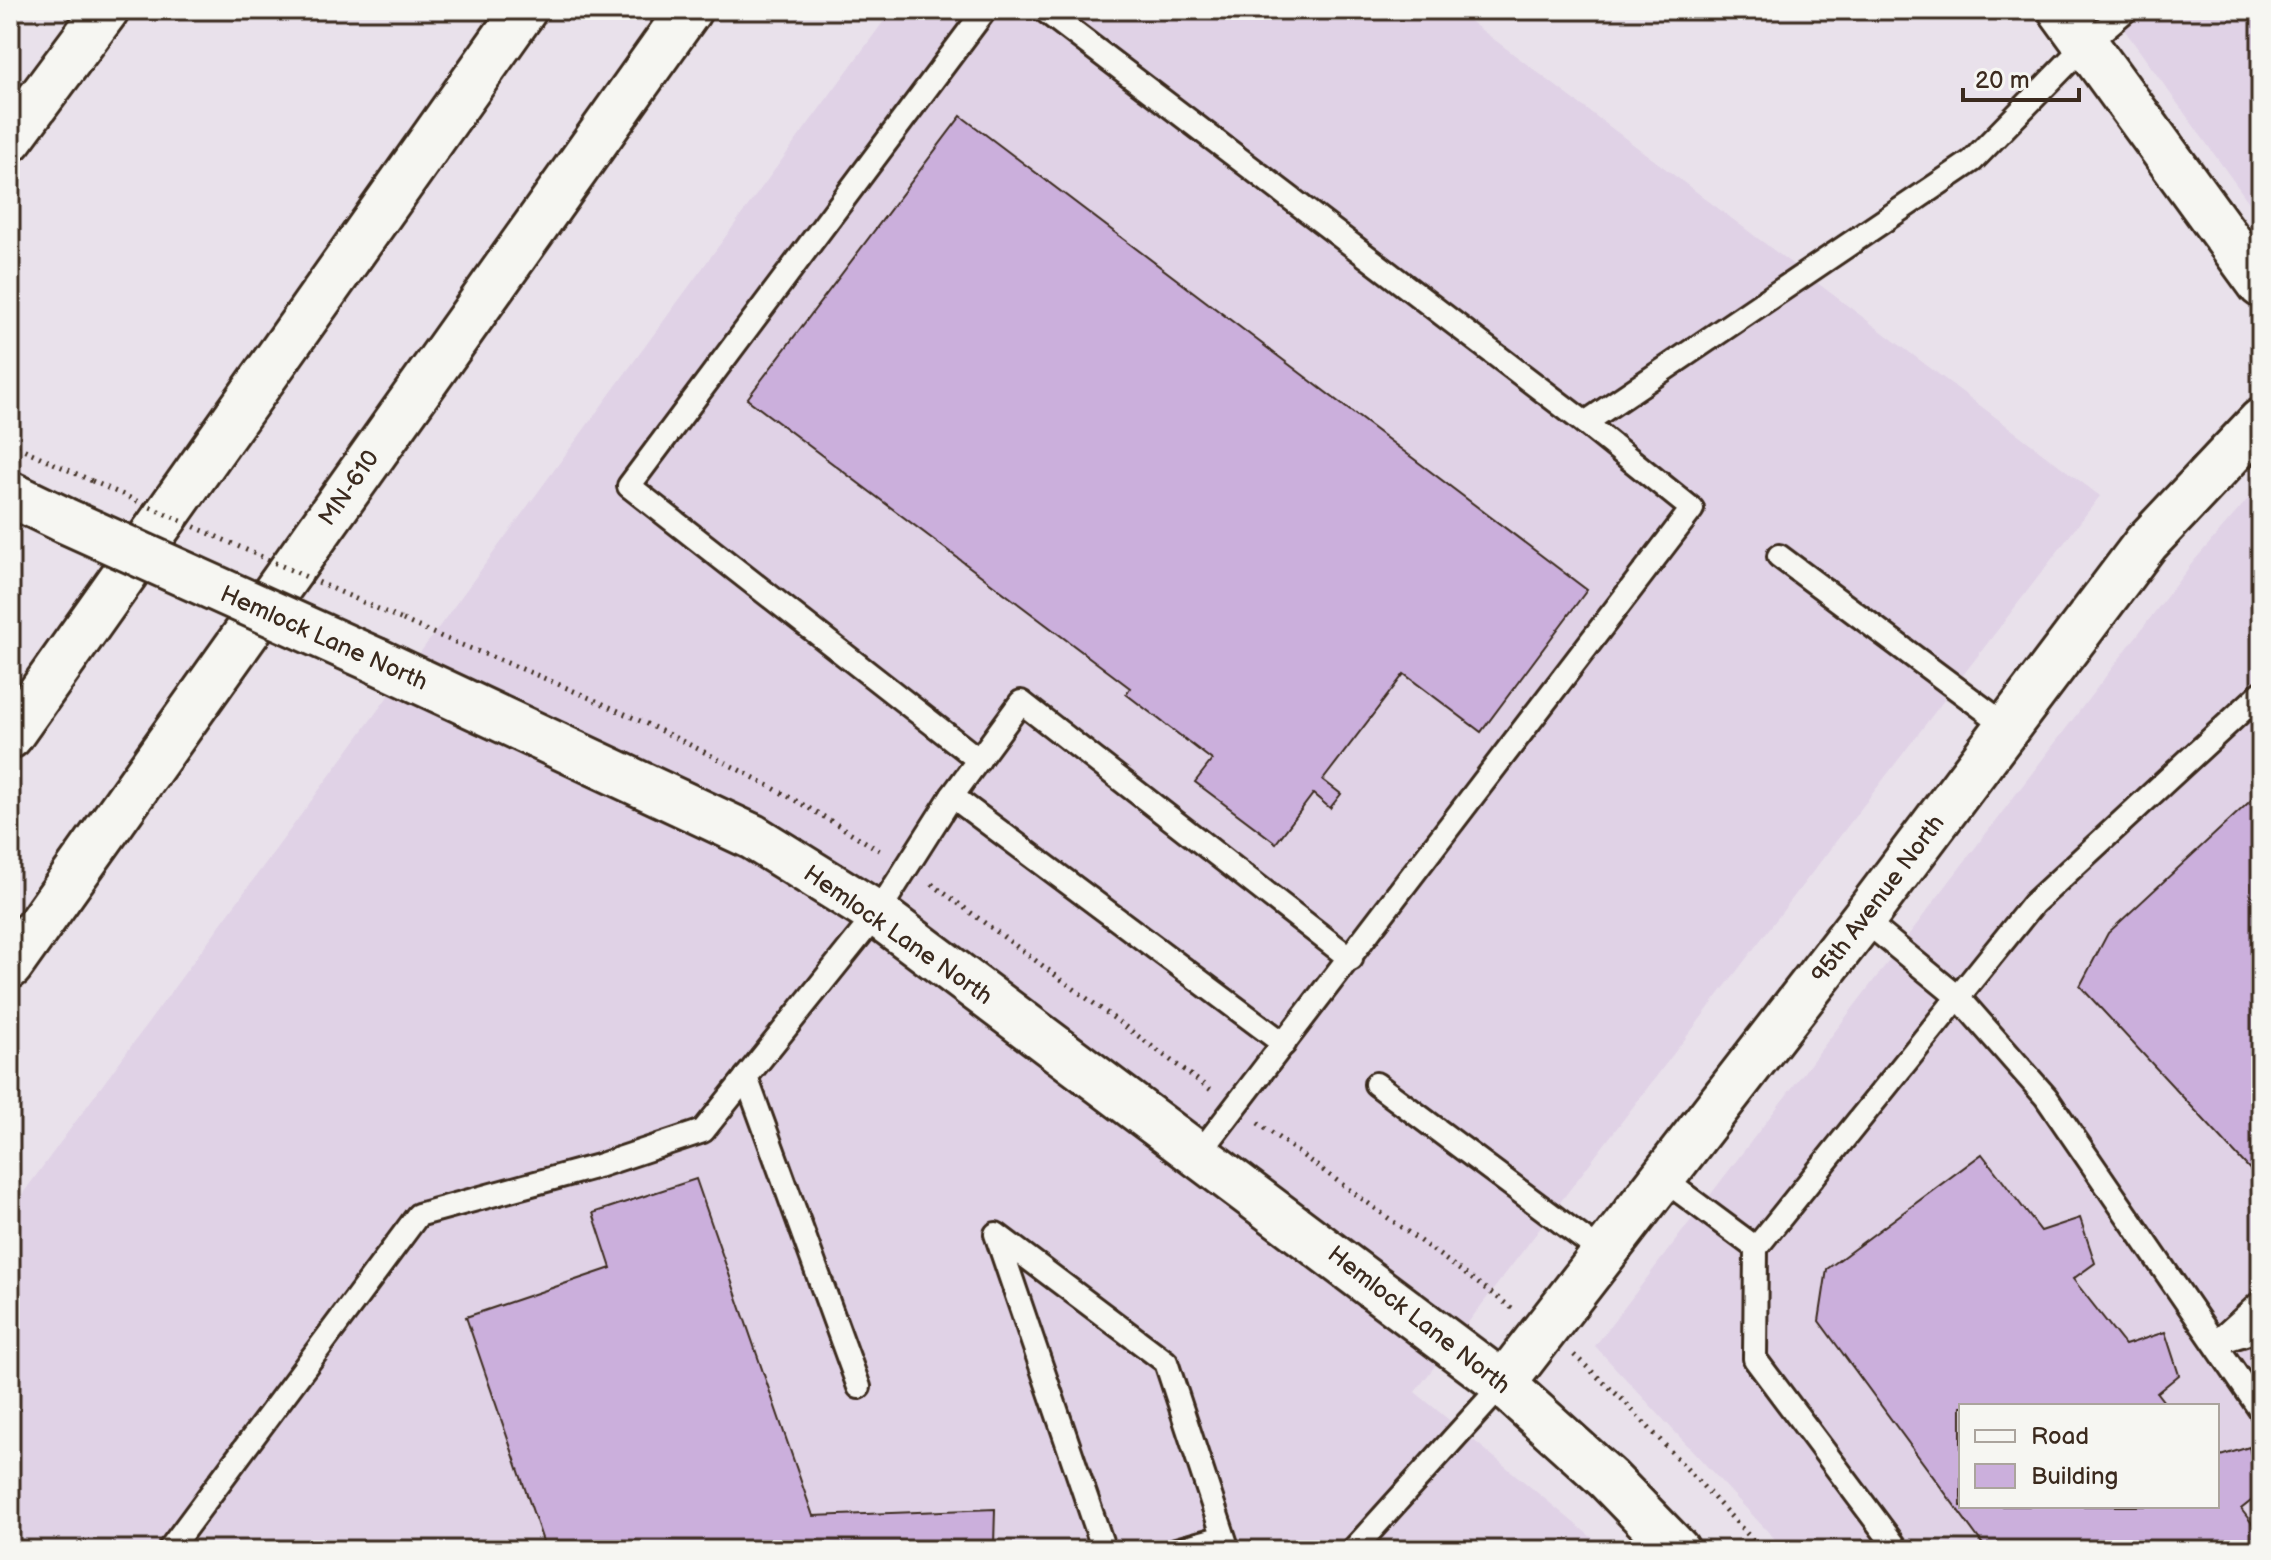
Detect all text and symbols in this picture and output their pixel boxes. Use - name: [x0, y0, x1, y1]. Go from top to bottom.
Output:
- scale bar: [1963, 52, 2079, 102]
- text: 20 m: [1975, 66, 2030, 95]
- street label: MN-610: [313, 445, 385, 531]
- street label: Hemlock Lane North: [216, 579, 432, 697]
- street label: 95th Avenue North: [1805, 809, 1951, 989]
- street label: Hemlock Lane North: [798, 859, 998, 1011]
- street label: Hemlock Lane North: [1322, 1240, 1516, 1400]
- legend: [1959, 1404, 2219, 1508]
- text: Road: [2031, 1422, 2089, 1451]
- text: Building: [2031, 1462, 2118, 1491]

